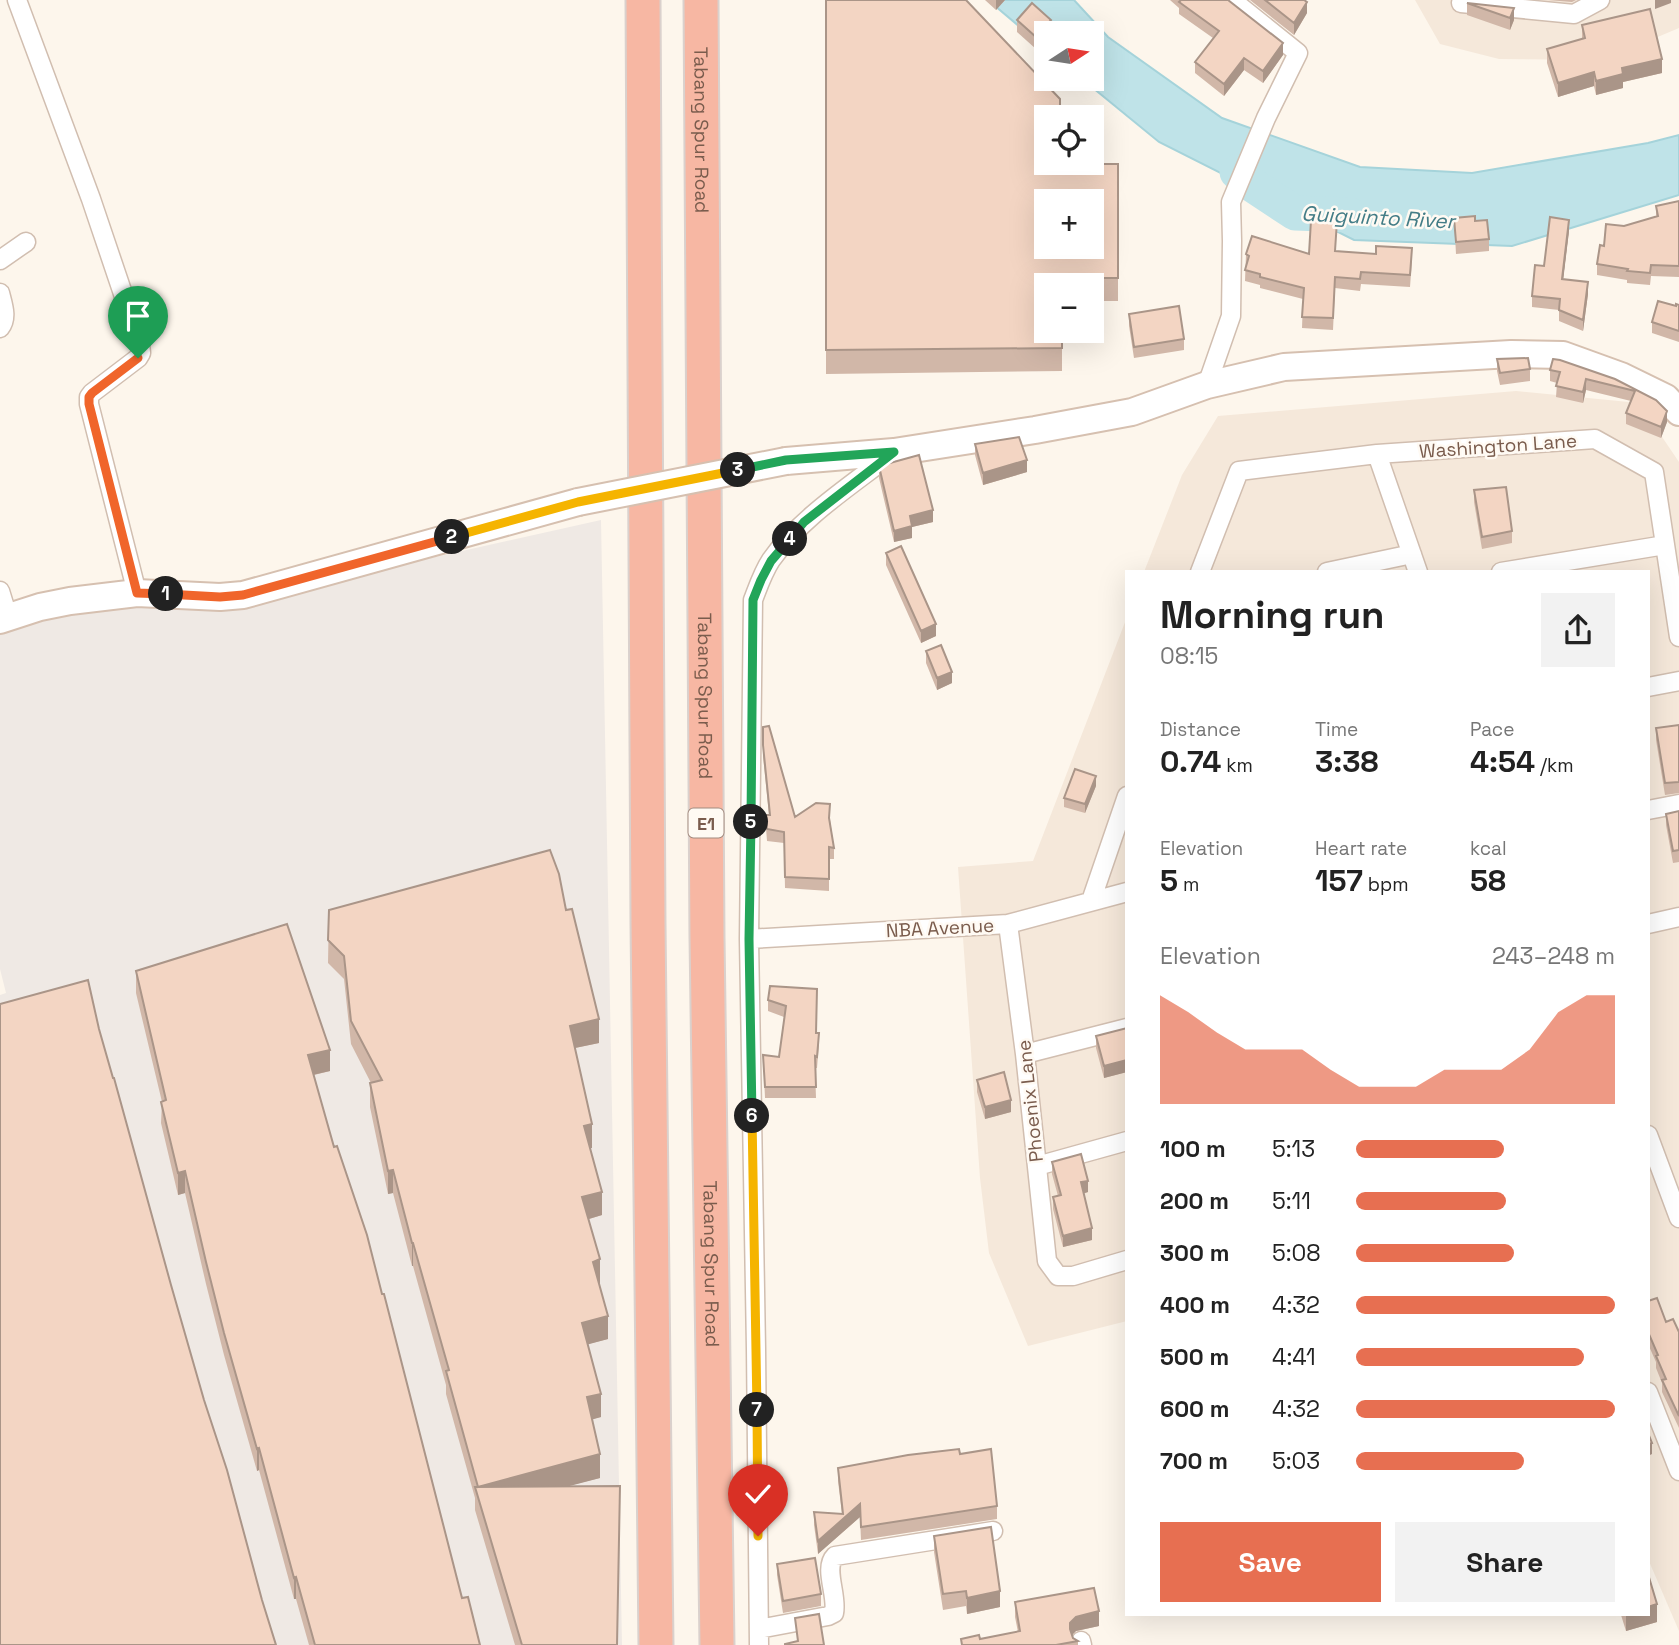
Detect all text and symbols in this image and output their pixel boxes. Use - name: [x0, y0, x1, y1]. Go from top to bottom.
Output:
- north arrow: [1034, 21, 1104, 91]
- map controls: [1034, 21, 1104, 343]
- street label: Tabang Spur Road: [689, 47, 715, 213]
- button: locate: [1034, 105, 1104, 175]
- button: +: [1034, 189, 1104, 259]
- water label: Guiguinto River: [1301, 200, 1457, 235]
- button: −: [1034, 273, 1104, 343]
- pin: [108, 286, 168, 358]
- icon: arrive: [119, 297, 157, 335]
- street label: Washington Lane: [1418, 428, 1578, 464]
- pin: 3: [720, 452, 756, 488]
- text: 3: [732, 457, 743, 482]
- pin: 2: [434, 520, 470, 554]
- pin: 4: [772, 522, 808, 556]
- text: 2: [446, 524, 457, 549]
- text: 4: [783, 526, 796, 551]
- pin: 1: [148, 576, 184, 612]
- text: 1: [161, 581, 170, 606]
- text: Morning run: [1160, 591, 1385, 639]
- button: share: [1541, 593, 1615, 667]
- street label: Tabang Spur Road: [692, 613, 718, 779]
- text: 08:15: [1160, 641, 1218, 671]
- text: Distance: [1160, 717, 1241, 742]
- text: Time: [1315, 717, 1358, 742]
- text: Pace: [1470, 717, 1514, 742]
- text: 0.74: [1160, 742, 1221, 781]
- text: 3:38: [1315, 742, 1378, 781]
- text: 4:54: [1470, 742, 1535, 781]
- text: km: [1221, 753, 1253, 778]
- text: /km: [1535, 753, 1574, 778]
- pin: 5: [734, 804, 768, 840]
- road number: E1: [688, 808, 724, 838]
- text: 5: [745, 809, 756, 834]
- text: Elevation: [1160, 836, 1243, 861]
- text: Heart rate: [1315, 836, 1407, 861]
- text: kcal: [1470, 836, 1507, 861]
- text: 5: [1160, 861, 1178, 900]
- text: 157: [1315, 861, 1363, 900]
- text: 58: [1470, 861, 1506, 900]
- text: m: [1178, 872, 1199, 897]
- text: bpm: [1363, 872, 1409, 897]
- street label: NBA Avenue: [885, 913, 995, 943]
- text: Elevation: [1160, 941, 1261, 971]
- text: 243–248 m: [1492, 941, 1615, 971]
- street label: Phoenix Lane: [1011, 1039, 1049, 1163]
- pin: 6: [734, 1098, 770, 1134]
- text: 6: [746, 1103, 757, 1128]
- text: 100 m: [1160, 1134, 1226, 1164]
- text: 5:13: [1272, 1134, 1315, 1164]
- street label: Tabang Spur Road: [698, 1180, 725, 1347]
- text: 200 m: [1160, 1186, 1229, 1216]
- text: 5:11: [1272, 1186, 1311, 1216]
- text: 300 m: [1160, 1238, 1229, 1268]
- text: 5:08: [1272, 1238, 1321, 1268]
- text: 400 m: [1160, 1290, 1230, 1320]
- text: 4:32: [1272, 1290, 1320, 1320]
- text: 500 m: [1160, 1342, 1229, 1372]
- text: 4:41: [1272, 1342, 1316, 1372]
- pin: 7: [740, 1392, 774, 1428]
- text: 600 m: [1160, 1394, 1230, 1424]
- text: 4:32: [1272, 1394, 1320, 1424]
- text: 7: [751, 1397, 762, 1422]
- text: 700 m: [1160, 1446, 1228, 1476]
- text: 5:03: [1272, 1446, 1320, 1476]
- pin: [728, 1464, 788, 1536]
- icon: check: [739, 1475, 777, 1513]
- button: Save: [1160, 1522, 1381, 1602]
- button: Share: [1395, 1522, 1615, 1602]

